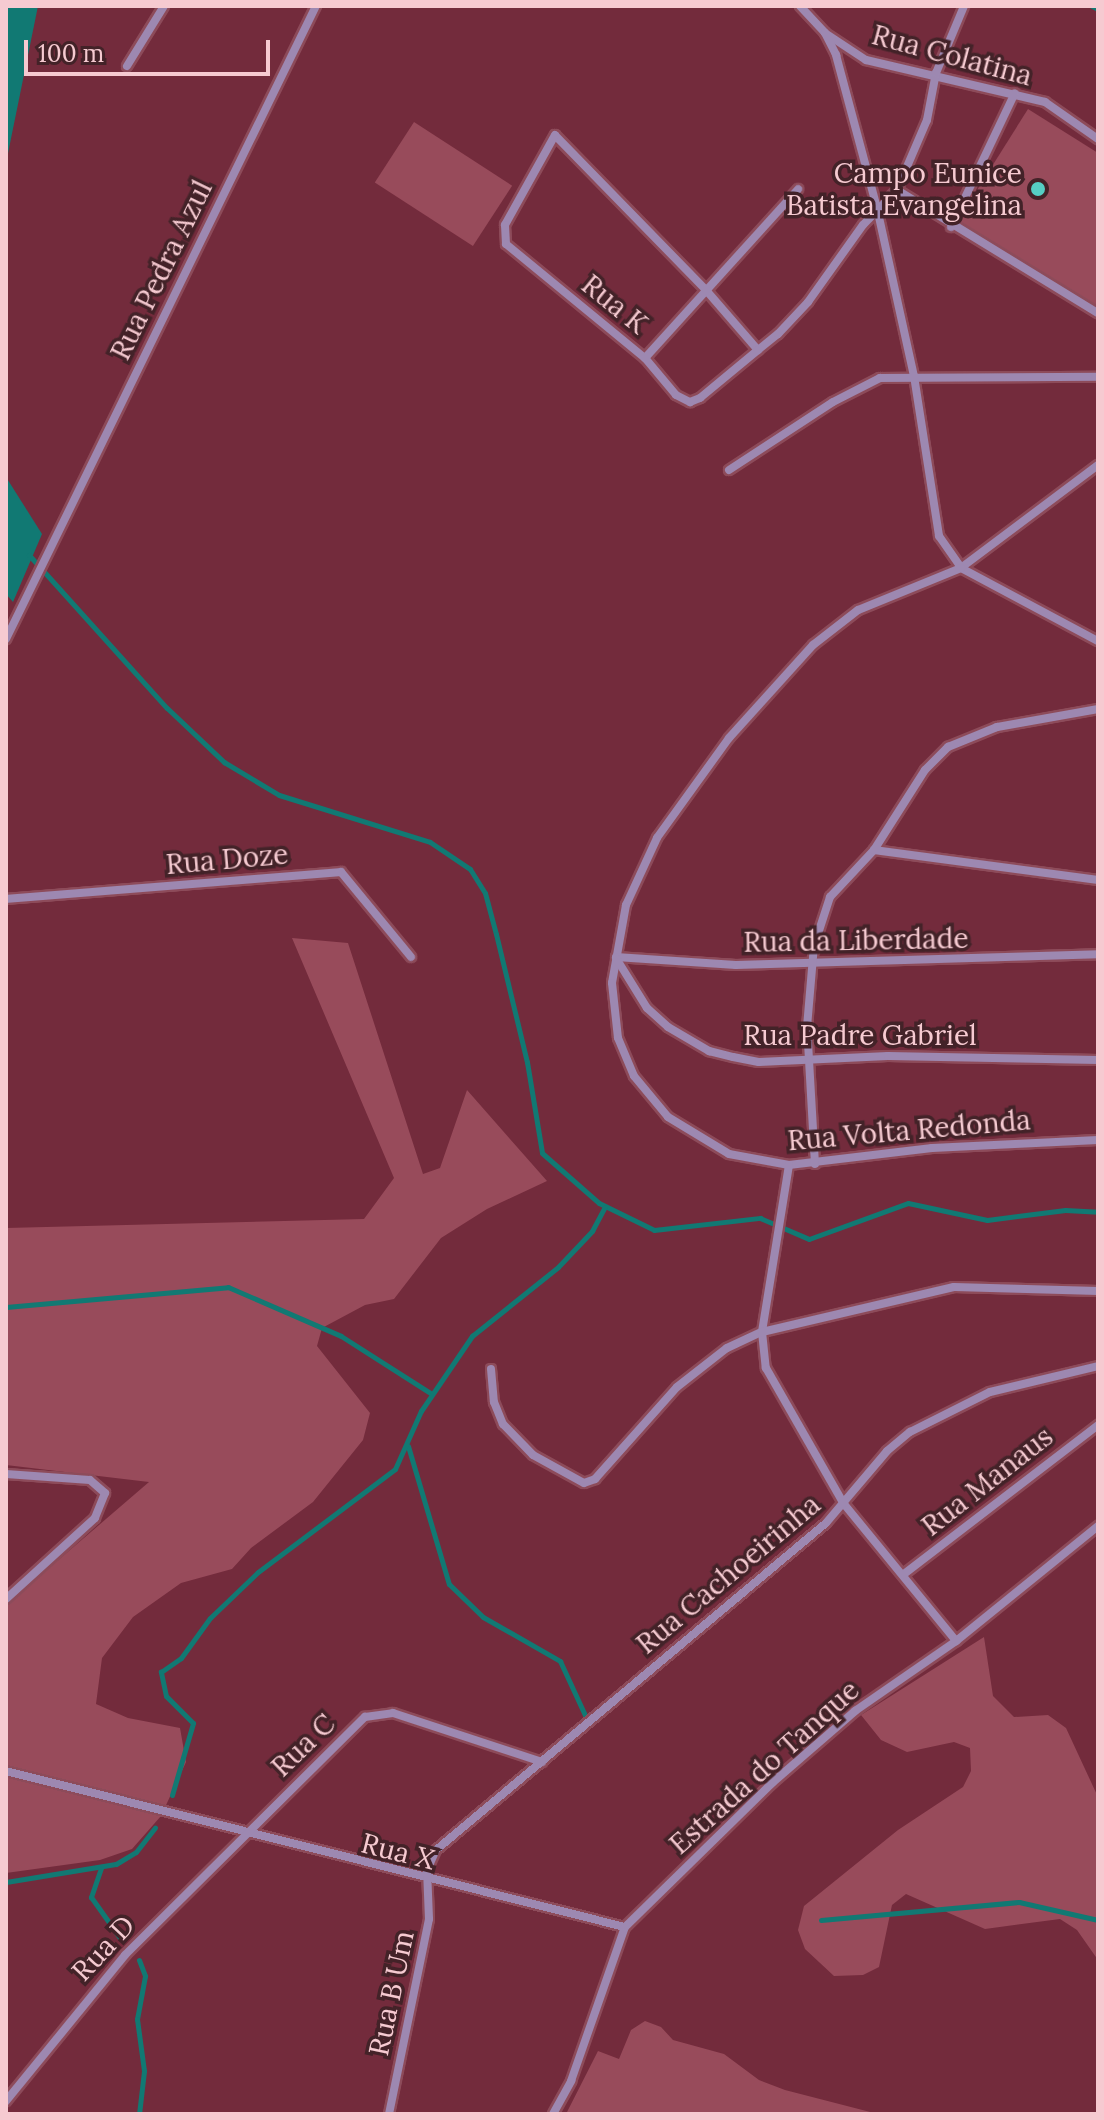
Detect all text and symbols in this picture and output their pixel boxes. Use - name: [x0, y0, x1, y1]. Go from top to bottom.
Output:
- street label: Rua Colatina: [868, 18, 1036, 92]
- scale bar: [28, 24, 274, 74]
- text: 100 m: [38, 38, 104, 69]
- place label: Campo Eunice Batista Evangelina: [786, 156, 1022, 222]
- street label: Rua Pedra Azul: [103, 175, 219, 365]
- marker: Campo Eunice Batista Evangelina: [1029, 180, 1047, 198]
- street label: Rua K: [575, 267, 655, 341]
- street label: Rua Doze: [164, 837, 290, 881]
- street label: Rua da Liberdade: [743, 921, 969, 959]
- street label: Rua Padre Gabriel: [743, 1018, 977, 1052]
- street label: Rua Volta Redonda: [786, 1103, 1032, 1157]
- street label: Rua Manaus: [915, 1419, 1059, 1543]
- street label: Rua Cachoeirinha: [629, 1487, 827, 1661]
- street label: Estrada do Tanque: [662, 1673, 866, 1861]
- street label: Rua C: [264, 1707, 342, 1783]
- street label: Rua X: [358, 1826, 438, 1876]
- street label: Rua D: [64, 1908, 142, 1988]
- street label: Rua B Um: [361, 1927, 421, 2059]

